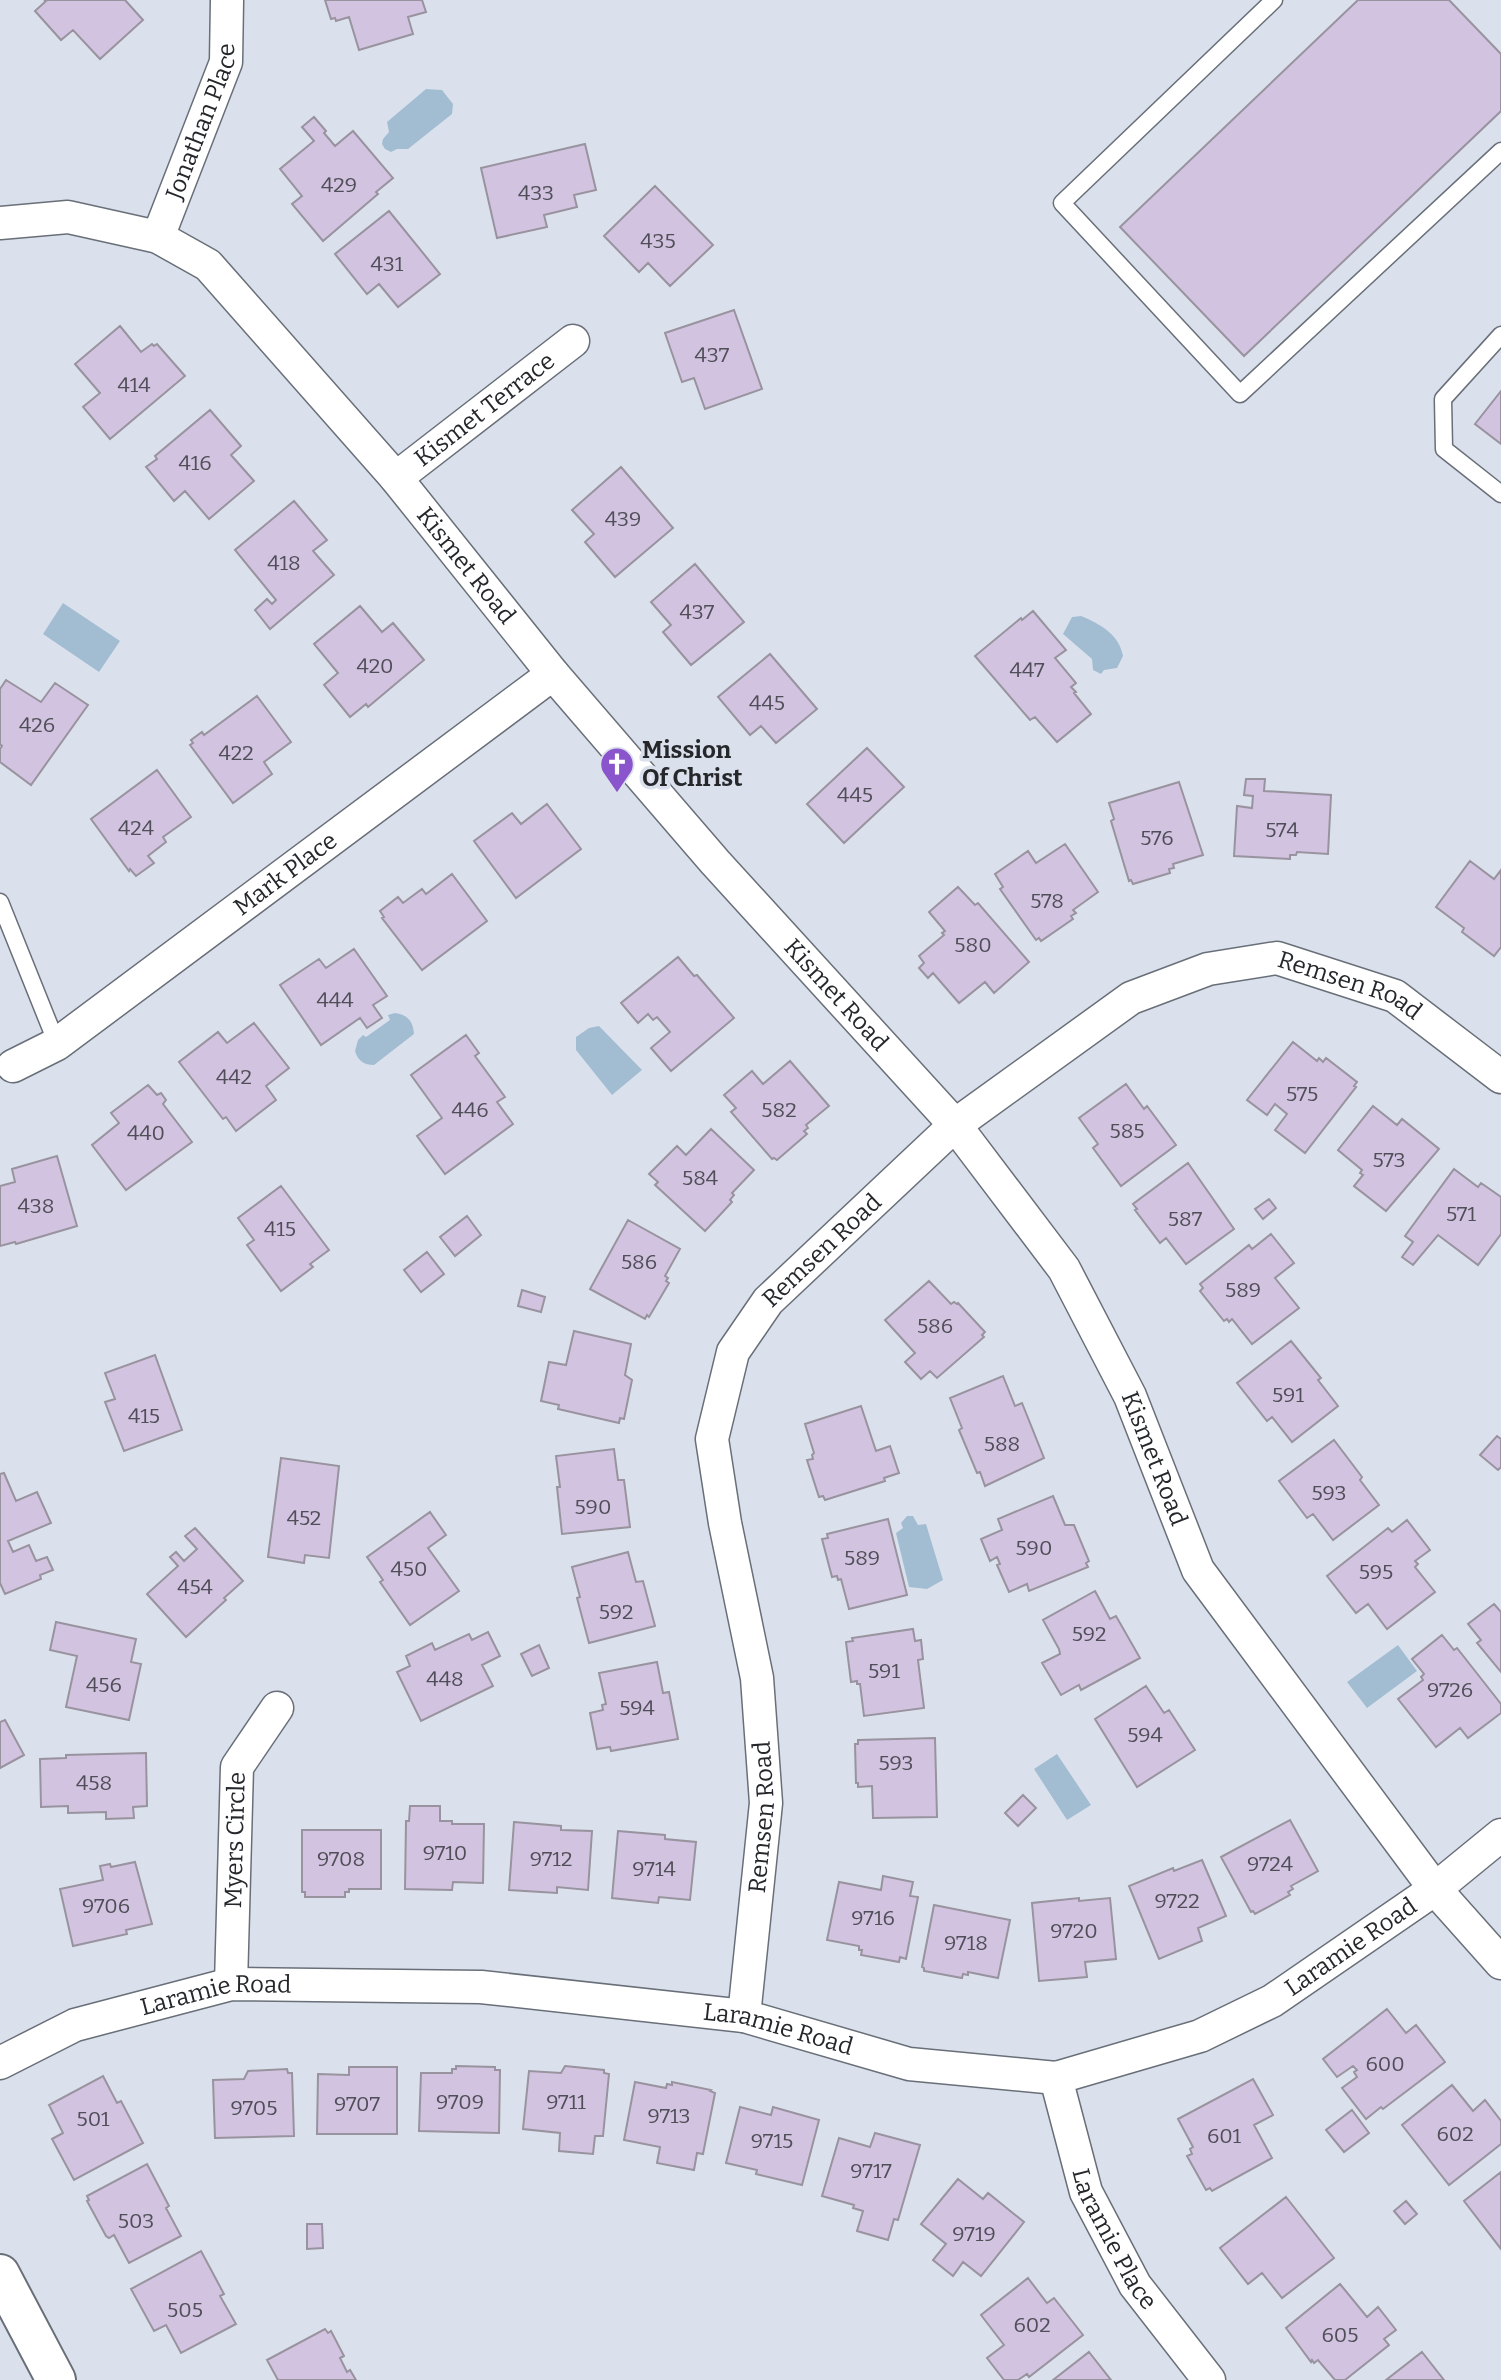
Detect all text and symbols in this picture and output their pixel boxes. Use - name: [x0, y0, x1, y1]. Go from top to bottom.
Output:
- street label: Jonathan Place: [160, 43, 241, 204]
- house number: 429: [321, 172, 357, 198]
- house number: 433: [518, 180, 554, 206]
- house number: 435: [640, 228, 676, 254]
- house number: 431: [371, 251, 404, 277]
- house number: 437: [695, 342, 730, 368]
- street label: Kismet Terrace: [409, 347, 560, 472]
- house number: 414: [117, 372, 151, 398]
- house number: 416: [178, 450, 212, 476]
- street label: Kismet Road: [411, 502, 521, 629]
- house number: 439: [605, 506, 641, 532]
- house number: 418: [267, 550, 301, 576]
- house number: 437: [680, 599, 715, 625]
- house number: 420: [356, 653, 394, 679]
- house number: 447: [1010, 657, 1045, 683]
- house number: 445: [749, 690, 785, 716]
- house number: 426: [19, 712, 55, 738]
- place label: Mission Of Christ: [642, 736, 743, 792]
- house number: 422: [218, 740, 254, 766]
- church icon: Mission Of Christ: [598, 745, 636, 794]
- house number: 445: [837, 782, 873, 808]
- house number: 424: [118, 815, 154, 841]
- house number: 574: [1265, 817, 1299, 843]
- house number: 576: [1140, 825, 1174, 851]
- street label: Mark Place: [228, 826, 342, 921]
- house number: 578: [1030, 888, 1064, 914]
- house number: 580: [954, 932, 992, 958]
- street label: Kismet Road: [778, 933, 894, 1056]
- street label: Remsen Road: [1274, 945, 1427, 1025]
- house number: 444: [316, 987, 354, 1013]
- house number: 442: [216, 1064, 252, 1090]
- house number: 575: [1286, 1081, 1318, 1107]
- house number: 446: [452, 1097, 488, 1123]
- house number: 582: [761, 1097, 797, 1123]
- house number: 585: [1109, 1118, 1145, 1144]
- house number: 440: [127, 1120, 165, 1146]
- house number: 573: [1373, 1147, 1405, 1173]
- house number: 584: [682, 1165, 718, 1191]
- street label: Remsen Road: [757, 1188, 887, 1313]
- house number: 438: [18, 1193, 54, 1219]
- house number: 571: [1446, 1201, 1476, 1227]
- house number: 587: [1168, 1206, 1203, 1232]
- house number: 415: [264, 1216, 296, 1242]
- house number: 586: [621, 1249, 657, 1275]
- house number: 589: [1225, 1277, 1261, 1303]
- house number: 586: [917, 1313, 953, 1339]
- house number: 591: [1272, 1382, 1304, 1408]
- street label: Kismet Road: [1116, 1388, 1193, 1529]
- house number: 415: [128, 1403, 160, 1429]
- house number: 588: [984, 1431, 1020, 1457]
- house number: 593: [1312, 1480, 1346, 1506]
- house number: 590: [575, 1494, 611, 1520]
- house number: 452: [287, 1505, 321, 1531]
- house number: 590: [1016, 1535, 1052, 1561]
- house number: 589: [844, 1545, 880, 1571]
- house number: 450: [391, 1556, 427, 1582]
- house number: 595: [1359, 1559, 1393, 1585]
- house number: 454: [177, 1574, 213, 1600]
- house number: 592: [599, 1599, 633, 1625]
- house number: 592: [1072, 1621, 1106, 1647]
- house number: 591: [868, 1658, 900, 1684]
- house number: 448: [426, 1666, 464, 1692]
- house number: 456: [86, 1672, 122, 1698]
- house number: 9726: [1427, 1677, 1473, 1703]
- house number: 594: [619, 1695, 655, 1721]
- house number: 594: [1127, 1722, 1163, 1748]
- street label: Remsen Road: [743, 1740, 780, 1894]
- house number: 593: [879, 1750, 913, 1776]
- house number: 458: [76, 1770, 112, 1796]
- street label: Myers Circle: [219, 1771, 251, 1909]
- house number: 9710: [423, 1840, 467, 1866]
- house number: 9708: [317, 1846, 365, 1872]
- house number: 9712: [530, 1846, 572, 1872]
- house number: 9724: [1247, 1851, 1293, 1877]
- house number: 9714: [632, 1856, 676, 1882]
- house number: 9722: [1154, 1888, 1200, 1914]
- street label: Laramie Road: [1279, 1892, 1422, 2002]
- house number: 9706: [82, 1893, 130, 1919]
- house number: 9716: [851, 1905, 895, 1931]
- house number: 9720: [1050, 1918, 1098, 1944]
- house number: 9718: [944, 1930, 988, 1956]
- street label: Laramie Road: [137, 1970, 292, 2021]
- street label: Laramie Road: [702, 1998, 856, 2061]
- house number: 600: [1365, 2051, 1405, 2077]
- house number: 9709: [436, 2089, 484, 2115]
- house number: 9711: [546, 2089, 586, 2115]
- house number: 9707: [334, 2091, 381, 2117]
- house number: 9705: [231, 2095, 277, 2121]
- house number: 9713: [647, 2103, 691, 2129]
- house number: 501: [76, 2106, 110, 2132]
- house number: 602: [1436, 2121, 1474, 2147]
- house number: 601: [1207, 2123, 1242, 2149]
- house number: 9715: [751, 2128, 793, 2154]
- house number: 9717: [850, 2158, 892, 2184]
- street label: Laramie Place: [1066, 2165, 1163, 2315]
- house number: 503: [118, 2208, 154, 2234]
- house number: 9719: [952, 2221, 996, 2247]
- house number: 505: [167, 2297, 203, 2323]
- house number: 602: [1013, 2312, 1051, 2338]
- house number: 605: [1321, 2322, 1359, 2348]

